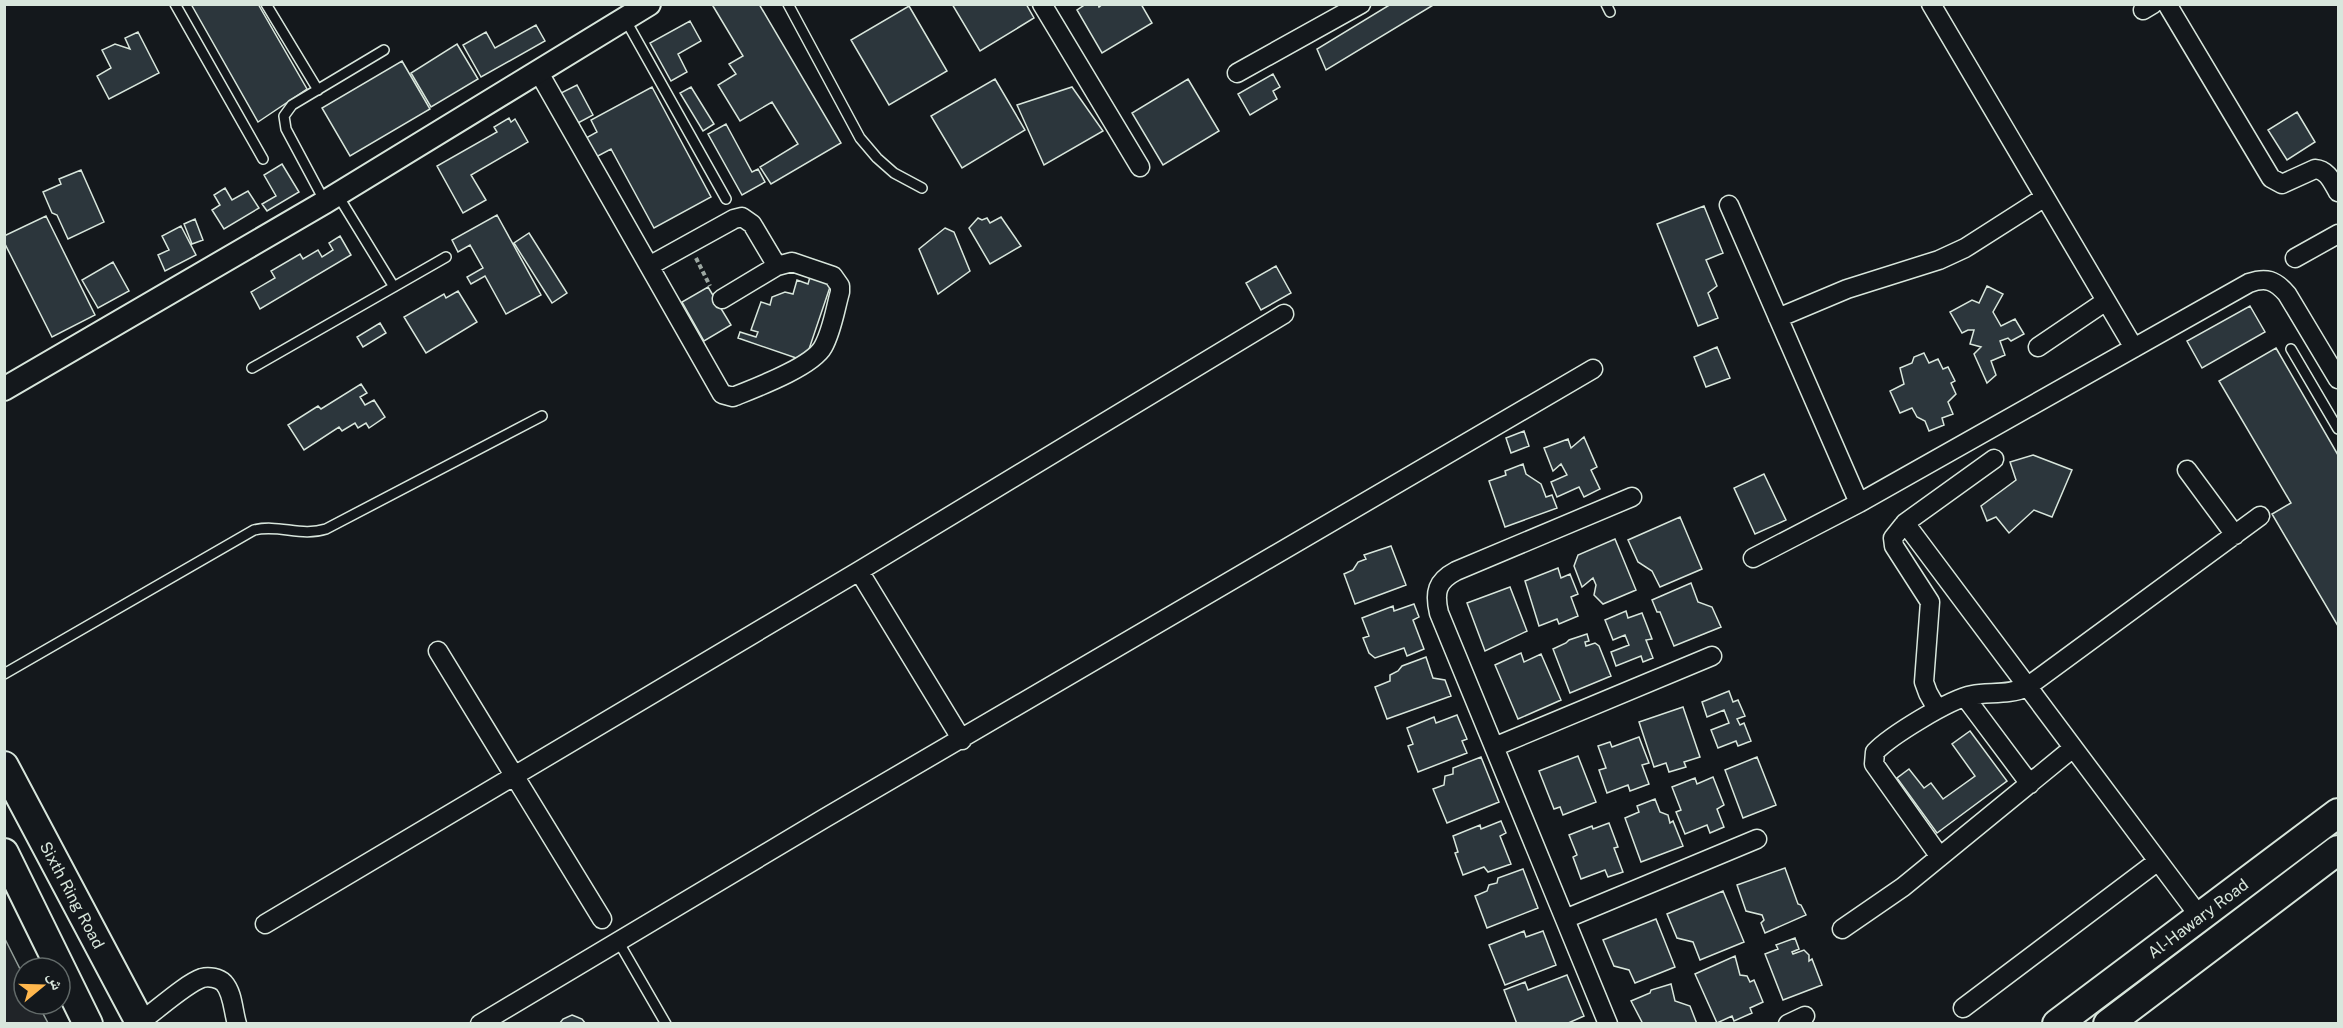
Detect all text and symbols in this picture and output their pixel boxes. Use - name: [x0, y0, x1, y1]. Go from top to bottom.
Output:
- street label: Sixth Ring Road: [36, 838, 108, 952]
- street label: Al-Hawary Road: [2144, 875, 2252, 963]
- north arrow: [12, 956, 72, 1016]
- text: ش: [44, 970, 67, 992]

